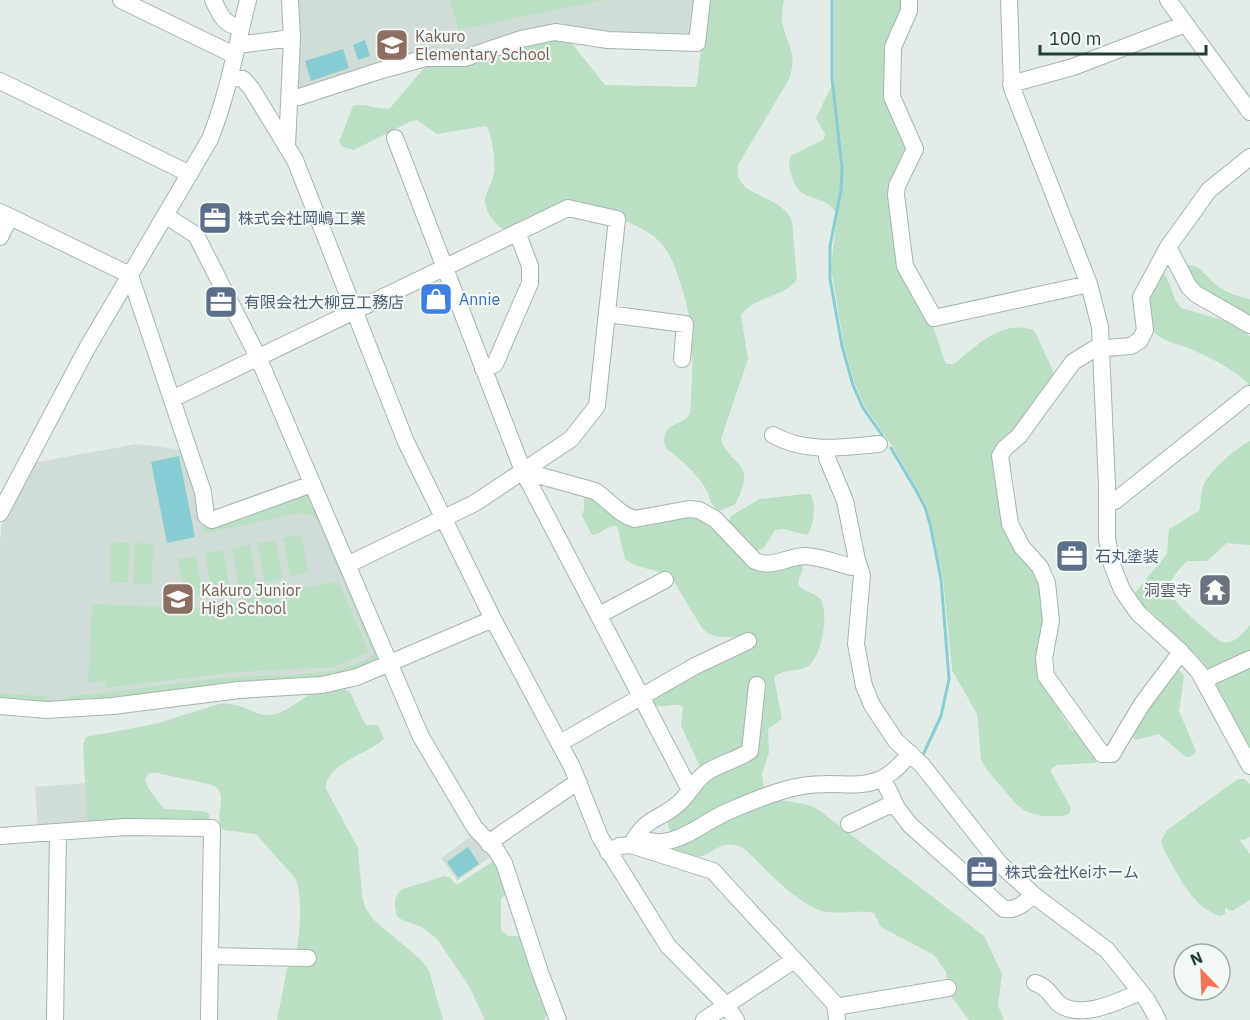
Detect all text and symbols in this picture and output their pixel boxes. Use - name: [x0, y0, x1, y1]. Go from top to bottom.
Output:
- scale bar: [1040, 18, 1206, 56]
- place label: Kakuro Elementary School: [415, 26, 550, 64]
- school or university icon: Kakuro Elementary School: [374, 27, 410, 63]
- text: 100 m: [1049, 27, 1101, 50]
- office icon: 株式会社岡嶋工業: [197, 200, 233, 236]
- place label: 株式会社岡嶋工業: [238, 208, 366, 228]
- shop icon: Annie: [418, 281, 454, 317]
- office icon: 有限会社大柳豆工務店: [203, 284, 239, 320]
- place label: Annie: [459, 289, 500, 309]
- place label: 有限会社大柳豆工務店: [244, 292, 404, 312]
- office icon: 石丸塗装: [1054, 538, 1090, 574]
- place label: 石丸塗装: [1095, 546, 1159, 566]
- temple icon: 洞雲寺: [1197, 572, 1233, 608]
- place label: Kakuro Junior High School: [201, 580, 301, 618]
- place label: 洞雲寺: [1144, 580, 1192, 600]
- school or university icon: Kakuro Junior High School: [160, 581, 196, 617]
- office icon: 株式会社Keiホーム: [964, 854, 1000, 890]
- place label: 株式会社Keiホーム: [1005, 862, 1139, 882]
- north arrow: [1172, 942, 1232, 1002]
- text: N: [1187, 947, 1205, 970]

